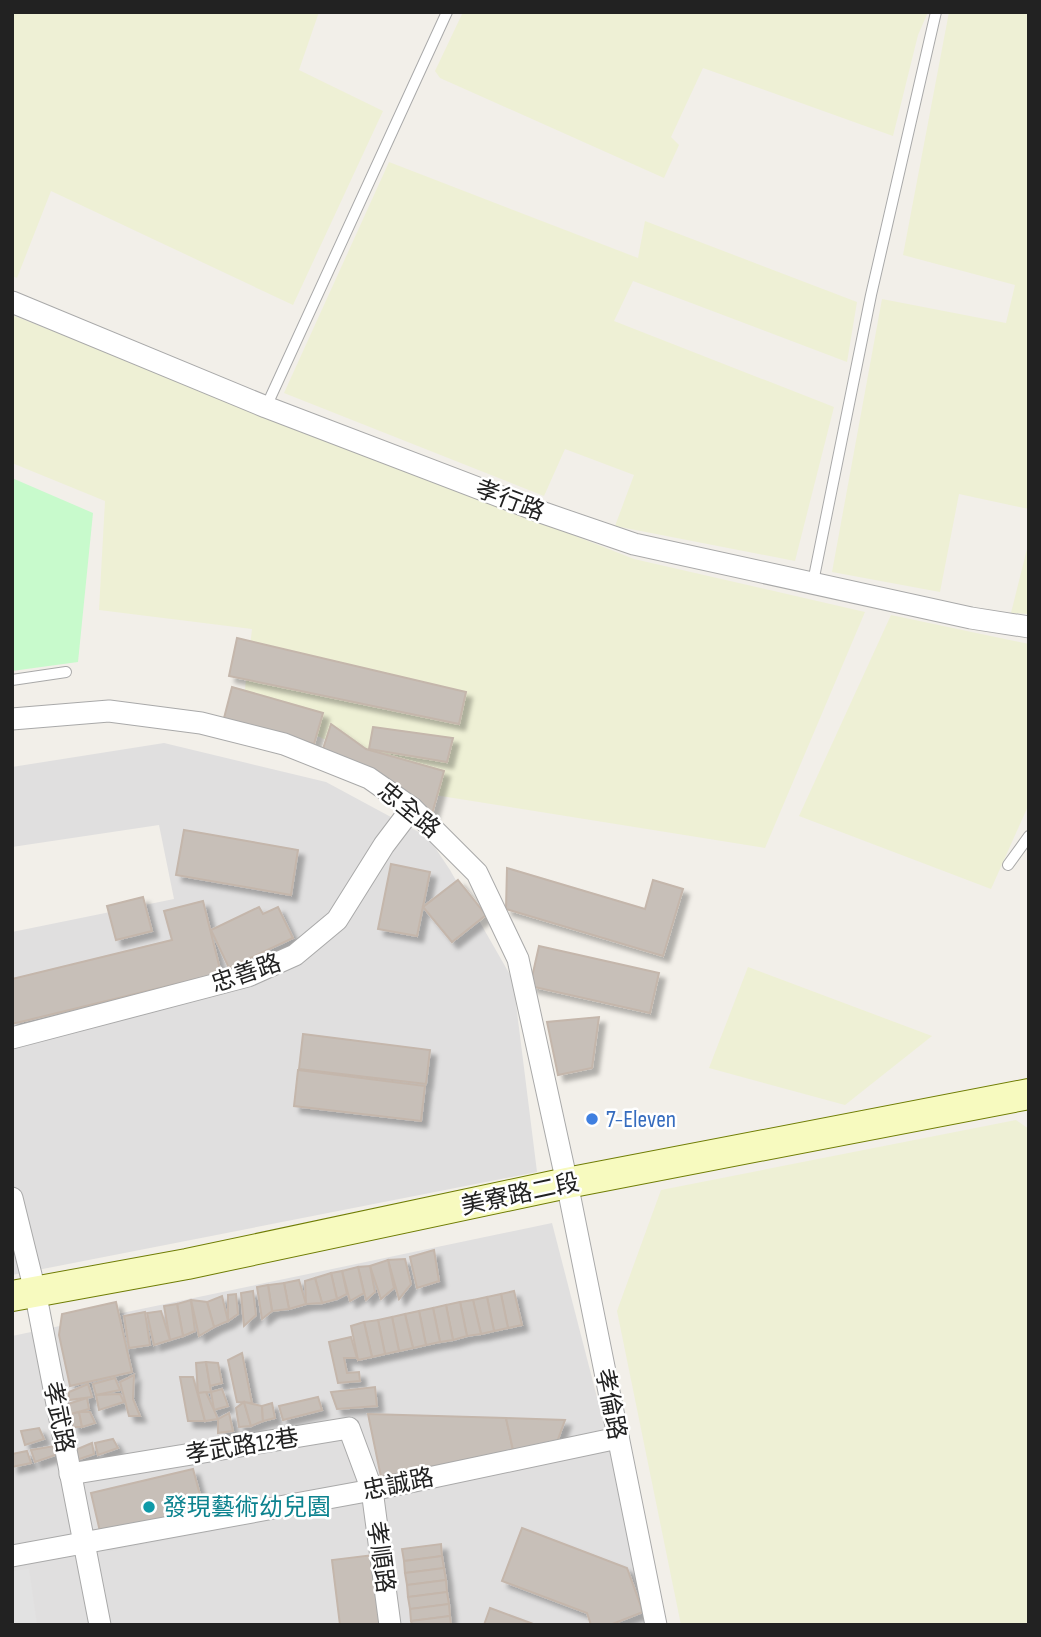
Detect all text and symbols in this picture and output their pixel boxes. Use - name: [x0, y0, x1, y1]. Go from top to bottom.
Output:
- street label: 孝行路: [471, 474, 549, 527]
- street label: 忠全路: [372, 776, 446, 844]
- street label: 忠善路: [207, 948, 285, 999]
- place label: 7-Eleven: [606, 1105, 676, 1134]
- marker: 7-Eleven: [584, 1111, 600, 1127]
- street label: 美寮路二段: [458, 1168, 582, 1221]
- street label: 孝倫路: [589, 1366, 632, 1442]
- street label: 孝武路: [37, 1379, 80, 1455]
- street label: 孝武路12巷: [183, 1423, 301, 1470]
- street label: 忠誠路: [360, 1463, 436, 1506]
- place label: 發現藝術幼兒園: [163, 1493, 331, 1522]
- marker: 發現藝術幼兒園: [141, 1499, 157, 1515]
- street label: 孝順路: [361, 1519, 400, 1595]

